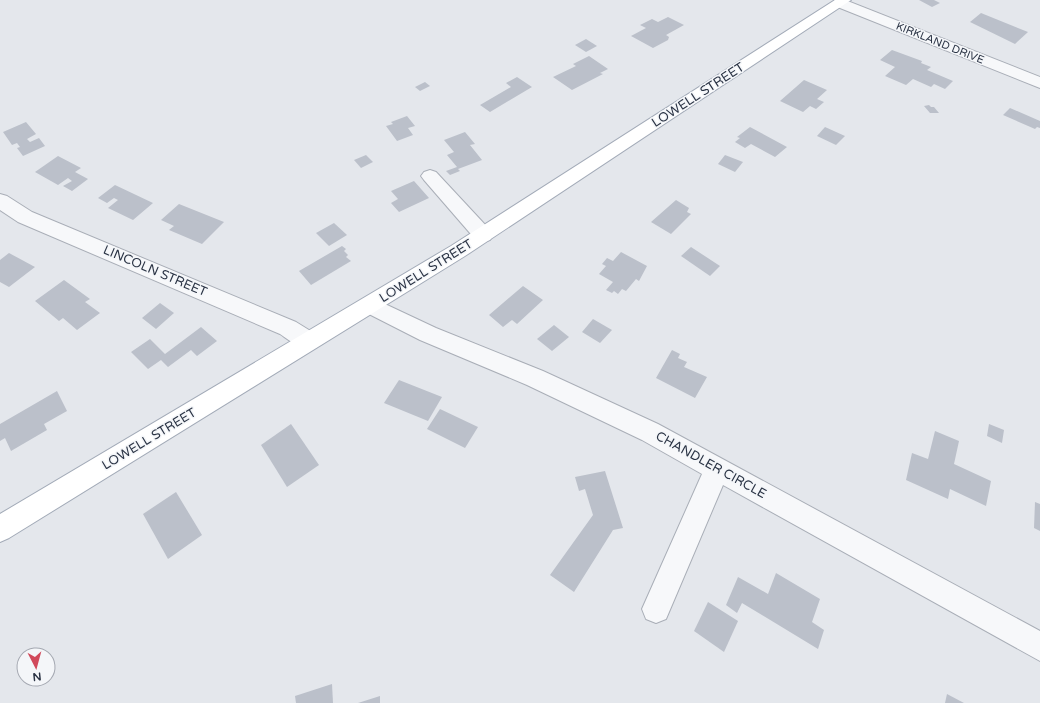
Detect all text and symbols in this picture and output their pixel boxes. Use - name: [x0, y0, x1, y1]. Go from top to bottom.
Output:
- street label: KIRKLAND DRIVE: [894, 19, 986, 67]
- street label: LOWELL STREET: [649, 59, 747, 131]
- street label: LOWELL STREET: [376, 236, 476, 306]
- street label: LINCOLN STREET: [101, 242, 210, 300]
- street label: LOWELL STREET: [99, 405, 199, 473]
- street label: CHANDLER CIRCLE: [653, 428, 769, 502]
- north arrow: [16, 647, 56, 687]
- text: N: [32, 670, 42, 683]

